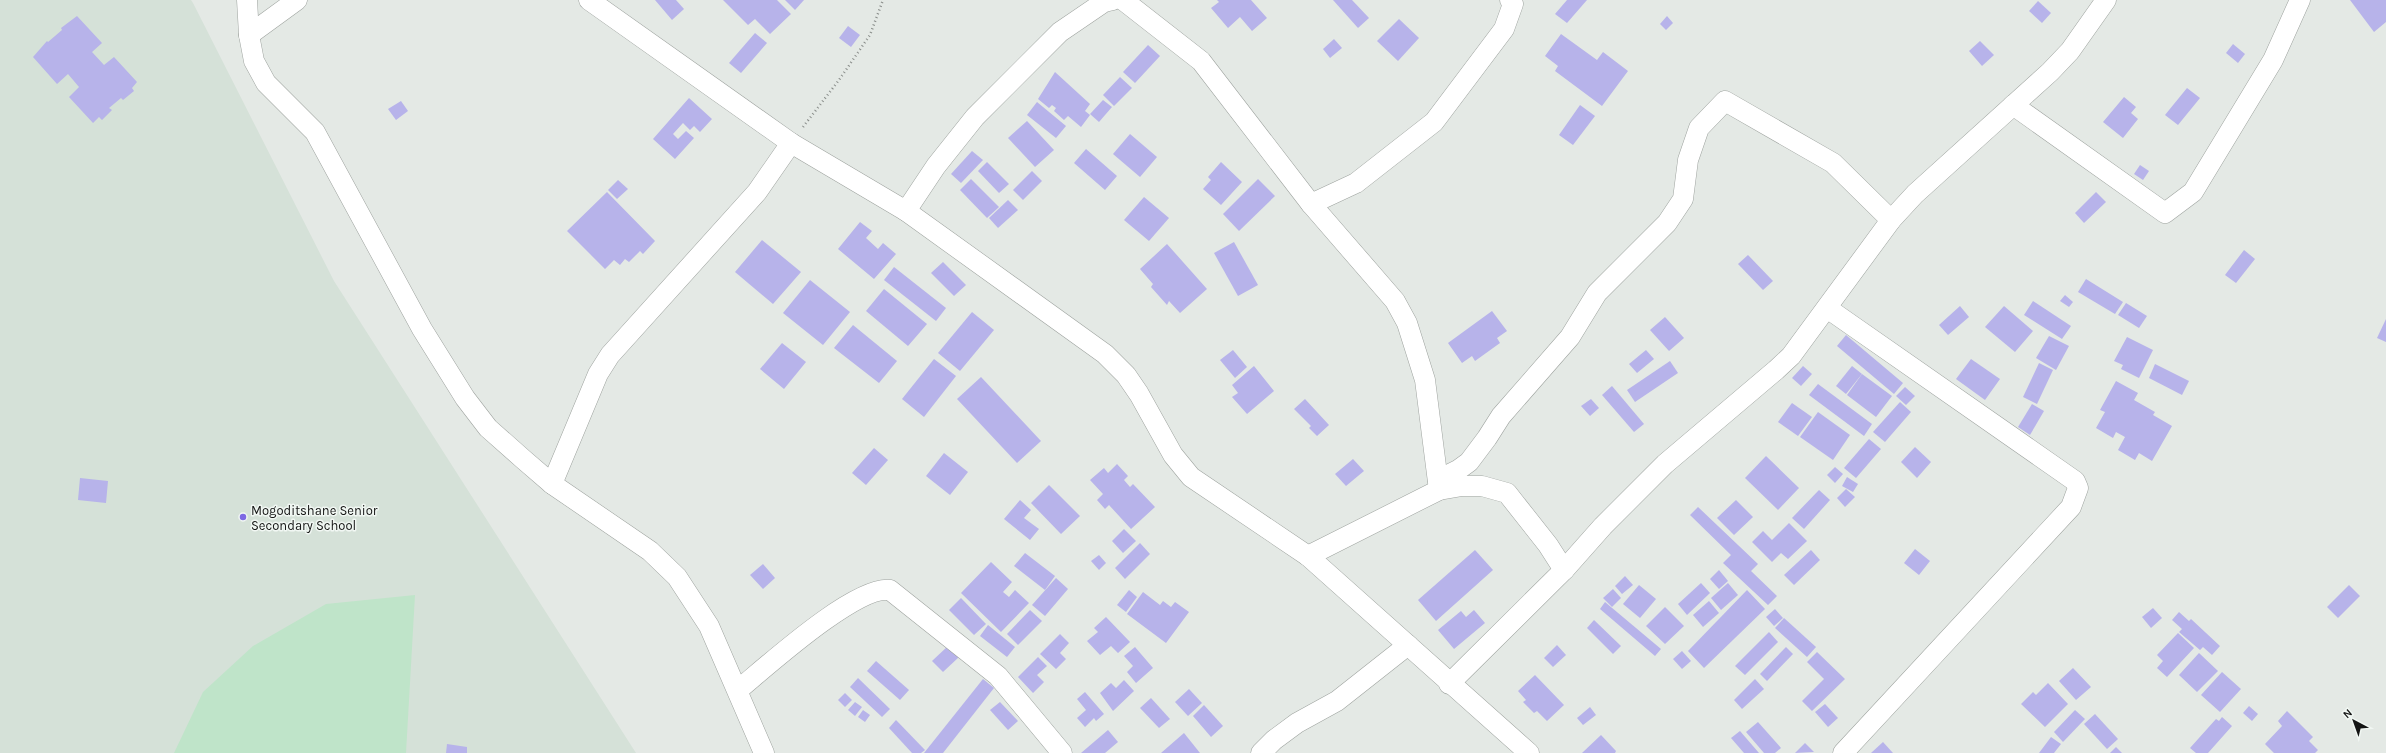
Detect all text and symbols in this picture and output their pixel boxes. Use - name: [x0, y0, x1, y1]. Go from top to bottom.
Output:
- place label: Mogoditshane Senior Secondary School: [251, 503, 378, 533]
- marker: Mogoditshane Senior Secondary School: [238, 512, 248, 522]
- north arrow: [2334, 701, 2374, 741]
- text: N: [2341, 706, 2355, 721]

